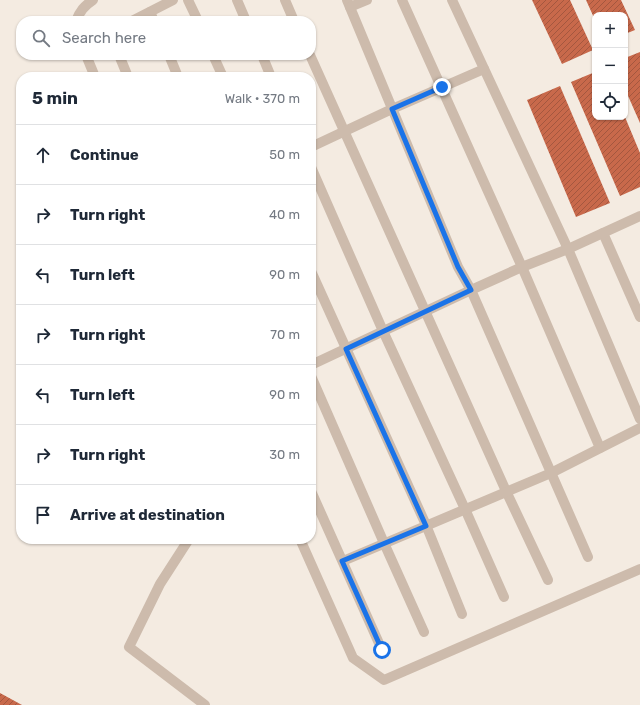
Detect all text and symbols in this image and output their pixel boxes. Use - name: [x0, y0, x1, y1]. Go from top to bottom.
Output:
- map controls: [592, 12, 628, 120]
- button: +: [592, 12, 628, 48]
- search box: [16, 16, 316, 60]
- icon: search: [30, 27, 52, 49]
- text: Search here: [62, 29, 146, 47]
- button: −: [592, 48, 628, 84]
- route end: [433, 78, 451, 96]
- button: locate: [592, 84, 628, 120]
- text: 5 min: [32, 88, 78, 108]
- text: Walk · 370 m: [225, 91, 300, 106]
- icon: ahead: [32, 144, 54, 166]
- text: Continue: [70, 146, 139, 164]
- text: 50 m: [269, 147, 300, 162]
- icon: right: [32, 204, 54, 226]
- text: Turn right: [70, 206, 145, 224]
- text: 40 m: [269, 207, 300, 222]
- icon: left: [32, 264, 54, 286]
- text: Turn left: [70, 266, 135, 284]
- text: 90 m: [269, 267, 300, 282]
- icon: right: [32, 324, 54, 346]
- text: Turn right: [70, 326, 145, 344]
- text: 70 m: [270, 327, 300, 342]
- icon: left: [32, 384, 54, 406]
- text: Turn left: [70, 386, 135, 404]
- text: 90 m: [269, 387, 300, 402]
- icon: right: [32, 444, 54, 466]
- text: Turn right: [70, 446, 145, 464]
- text: 30 m: [269, 447, 300, 462]
- icon: arrive: [32, 504, 54, 526]
- text: Arrive at destination: [70, 506, 225, 524]
- route start: [373, 641, 391, 659]

